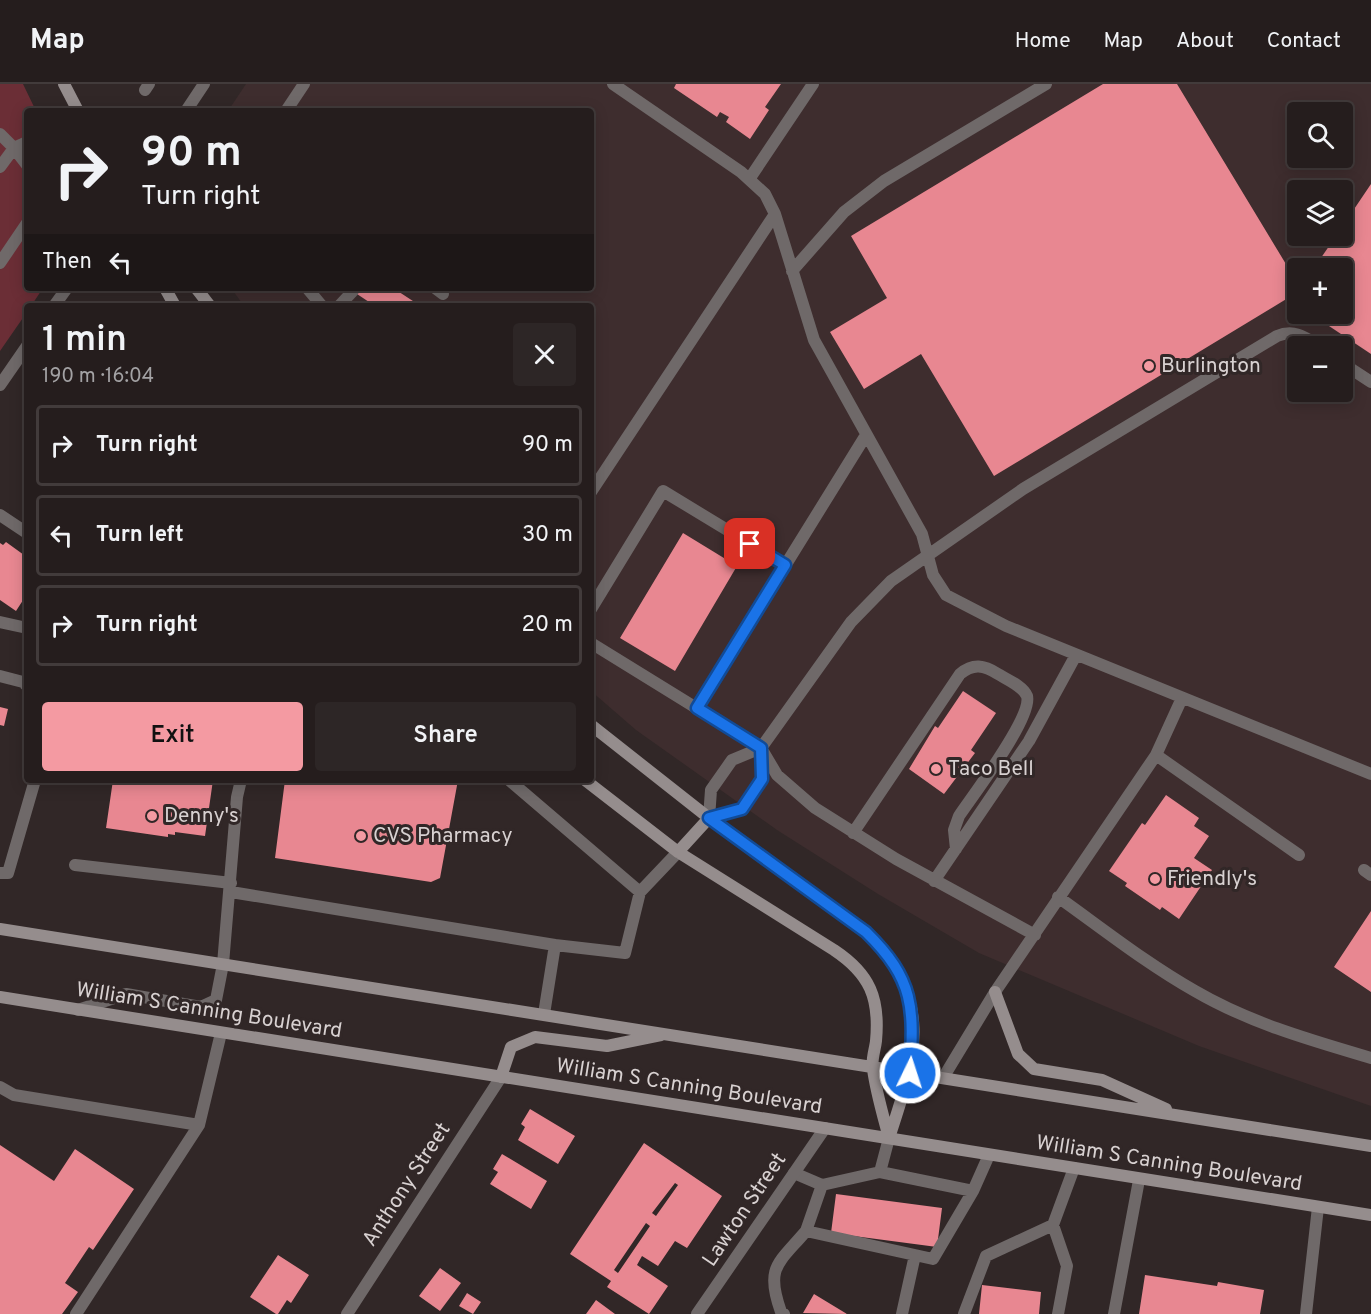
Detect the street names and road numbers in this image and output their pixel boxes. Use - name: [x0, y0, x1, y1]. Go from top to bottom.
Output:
- street label: William S Canning Boulevard: [74, 977, 344, 1045]
- street label: William S Canning Boulevard: [554, 1053, 824, 1121]
- street label: Anthony Street: [357, 1118, 457, 1252]
- street label: William S Canning Boulevard: [1034, 1130, 1304, 1198]
- street label: Lawton Street: [697, 1148, 793, 1272]

